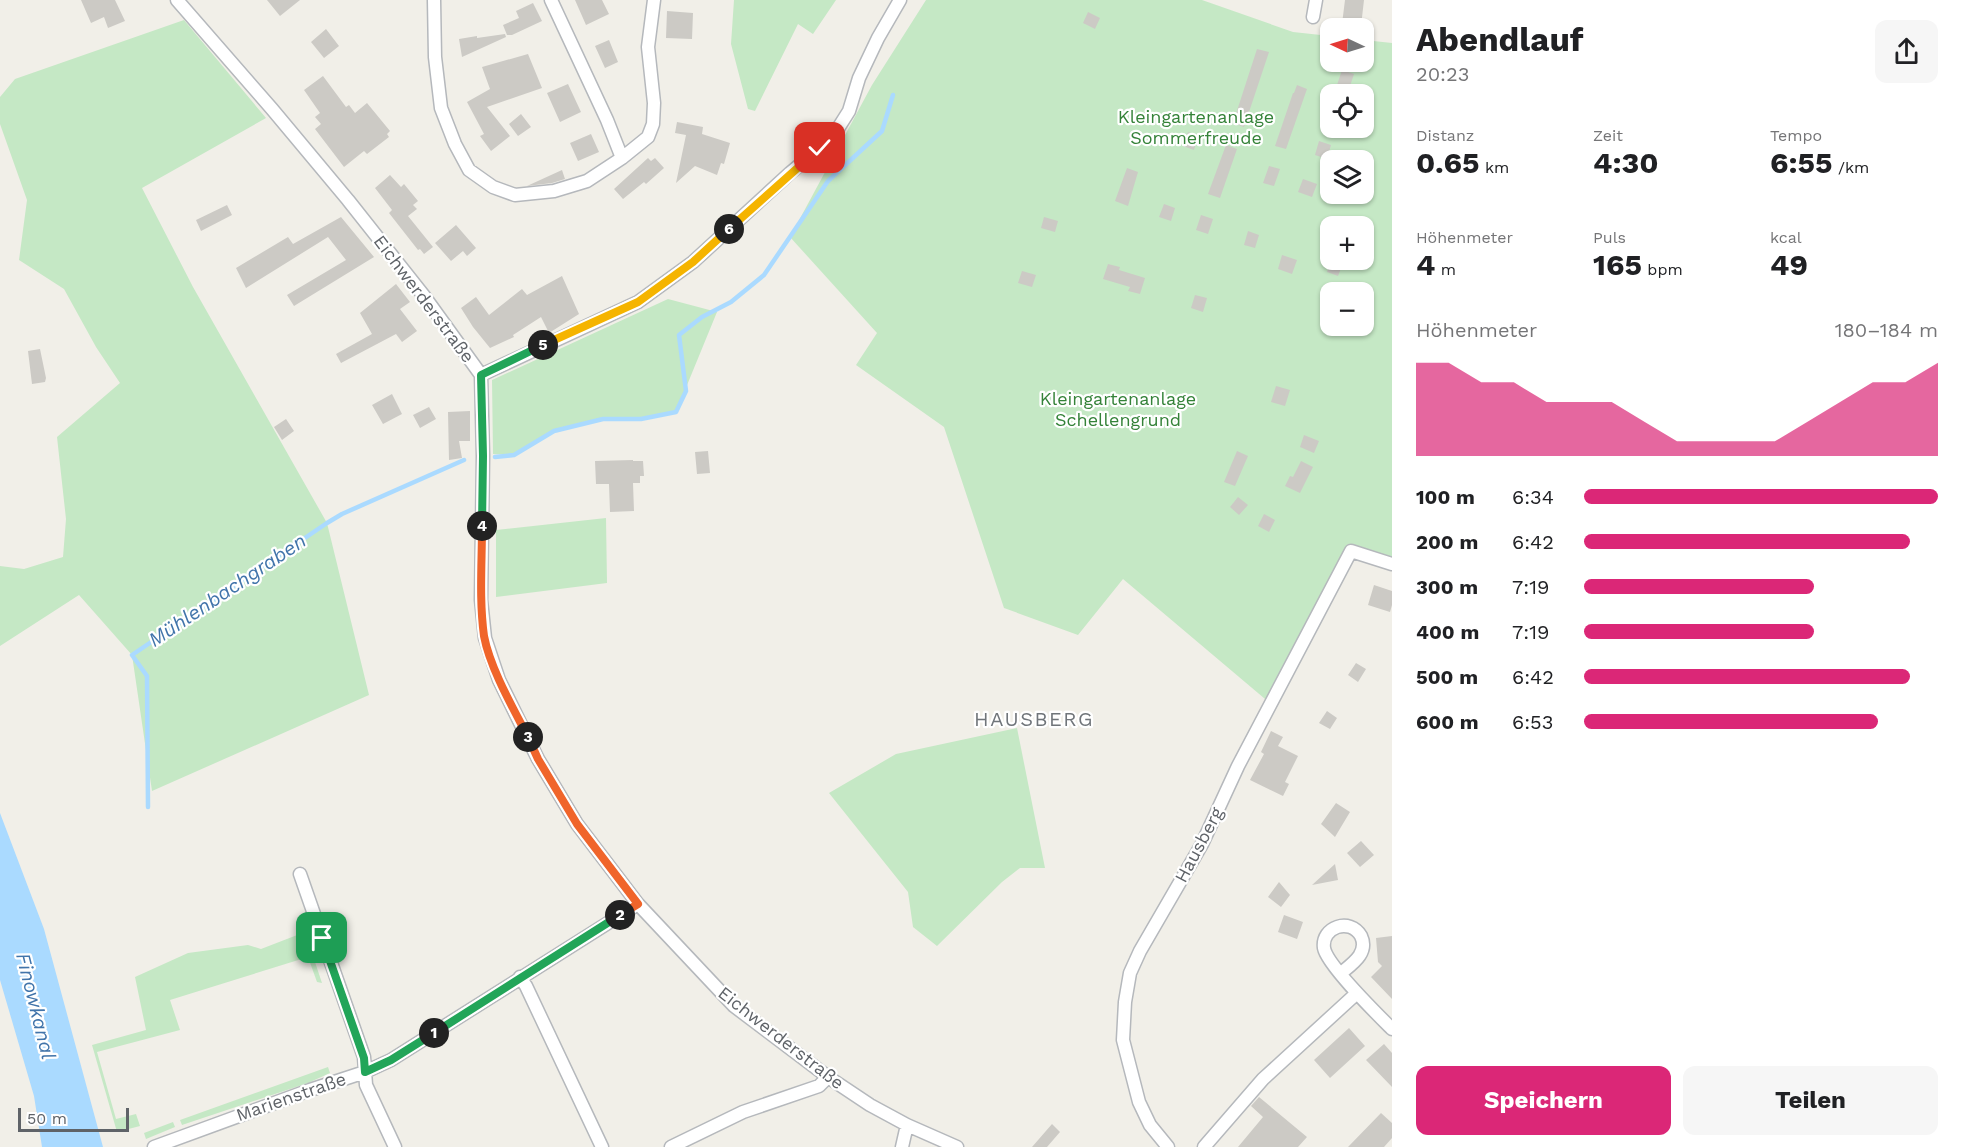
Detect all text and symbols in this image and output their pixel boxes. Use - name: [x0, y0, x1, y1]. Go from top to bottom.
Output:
- north arrow: [1320, 18, 1374, 72]
- map controls: [1320, 18, 1374, 336]
- text: Abendlauf: [1416, 20, 1584, 59]
- button: share: [1875, 20, 1938, 83]
- text: 20:23: [1416, 62, 1469, 86]
- button: locate: [1320, 84, 1374, 138]
- park label: Kleingartenanlage Sommerfreude: [1118, 106, 1274, 148]
- pin: [794, 122, 845, 173]
- text: Distanz: [1416, 126, 1474, 145]
- text: Zeit: [1593, 126, 1623, 145]
- text: Tempo: [1770, 126, 1822, 145]
- icon: check: [803, 131, 836, 164]
- text: 0.65: [1416, 145, 1480, 180]
- text: 4:30: [1593, 145, 1659, 180]
- text: 6:55: [1770, 145, 1833, 180]
- button: layers: [1320, 150, 1374, 204]
- text: km: [1480, 158, 1509, 177]
- text: /km: [1833, 158, 1869, 177]
- pin: 6: [714, 214, 744, 244]
- button: +: [1320, 216, 1374, 270]
- text: 6: [724, 219, 734, 238]
- text: Höhenmeter: [1416, 228, 1513, 247]
- text: Puls: [1593, 228, 1626, 247]
- text: kcal: [1770, 228, 1802, 247]
- street label: Eichwerderstraße: [370, 231, 479, 367]
- text: 4: [1416, 247, 1435, 282]
- text: 165: [1593, 247, 1642, 282]
- text: 49: [1770, 247, 1808, 282]
- text: m: [1435, 260, 1456, 279]
- text: bpm: [1642, 260, 1683, 279]
- button: −: [1320, 282, 1374, 336]
- text: Höhenmeter: [1416, 318, 1537, 342]
- text: 180–184 m: [1835, 318, 1938, 342]
- pin: 5: [528, 330, 558, 360]
- text: 5: [538, 335, 548, 354]
- park label: Kleingartenanlage Schellengrund: [1040, 388, 1196, 430]
- text: 100 m: [1416, 485, 1475, 509]
- text: 6:34: [1512, 485, 1554, 509]
- pin: 4: [467, 511, 497, 541]
- text: 4: [477, 516, 487, 535]
- water label: Mühlenbachgraben: [144, 528, 310, 652]
- text: 200 m: [1416, 530, 1478, 554]
- text: 6:42: [1512, 530, 1554, 554]
- text: 300 m: [1416, 575, 1478, 599]
- text: 7:19: [1512, 575, 1549, 599]
- text: 400 m: [1416, 620, 1479, 644]
- text: 7:19: [1512, 620, 1549, 644]
- text: 500 m: [1416, 665, 1478, 689]
- text: 6:42: [1512, 665, 1554, 689]
- district label: HAUSBERG: [974, 707, 1094, 731]
- text: 600 m: [1416, 710, 1479, 734]
- text: 6:53: [1512, 710, 1553, 734]
- pin: 3: [513, 722, 543, 752]
- text: 3: [523, 727, 533, 746]
- street label: Hausberg: [1170, 803, 1227, 886]
- pin: 2: [605, 900, 635, 930]
- text: 2: [615, 905, 625, 924]
- pin: [296, 912, 347, 963]
- icon: arrive: [305, 921, 338, 954]
- water label: Finowkanal: [11, 950, 61, 1062]
- street label: Eichwerderstraße: [714, 982, 848, 1093]
- pin: 1: [419, 1018, 449, 1048]
- text: 1: [431, 1023, 437, 1042]
- button: Speichern: [1416, 1066, 1671, 1135]
- button: Teilen: [1683, 1066, 1938, 1135]
- street label: Marienstraße: [233, 1068, 349, 1125]
- scale bar: [18, 1105, 129, 1132]
- text: 50 m: [27, 1109, 67, 1128]

